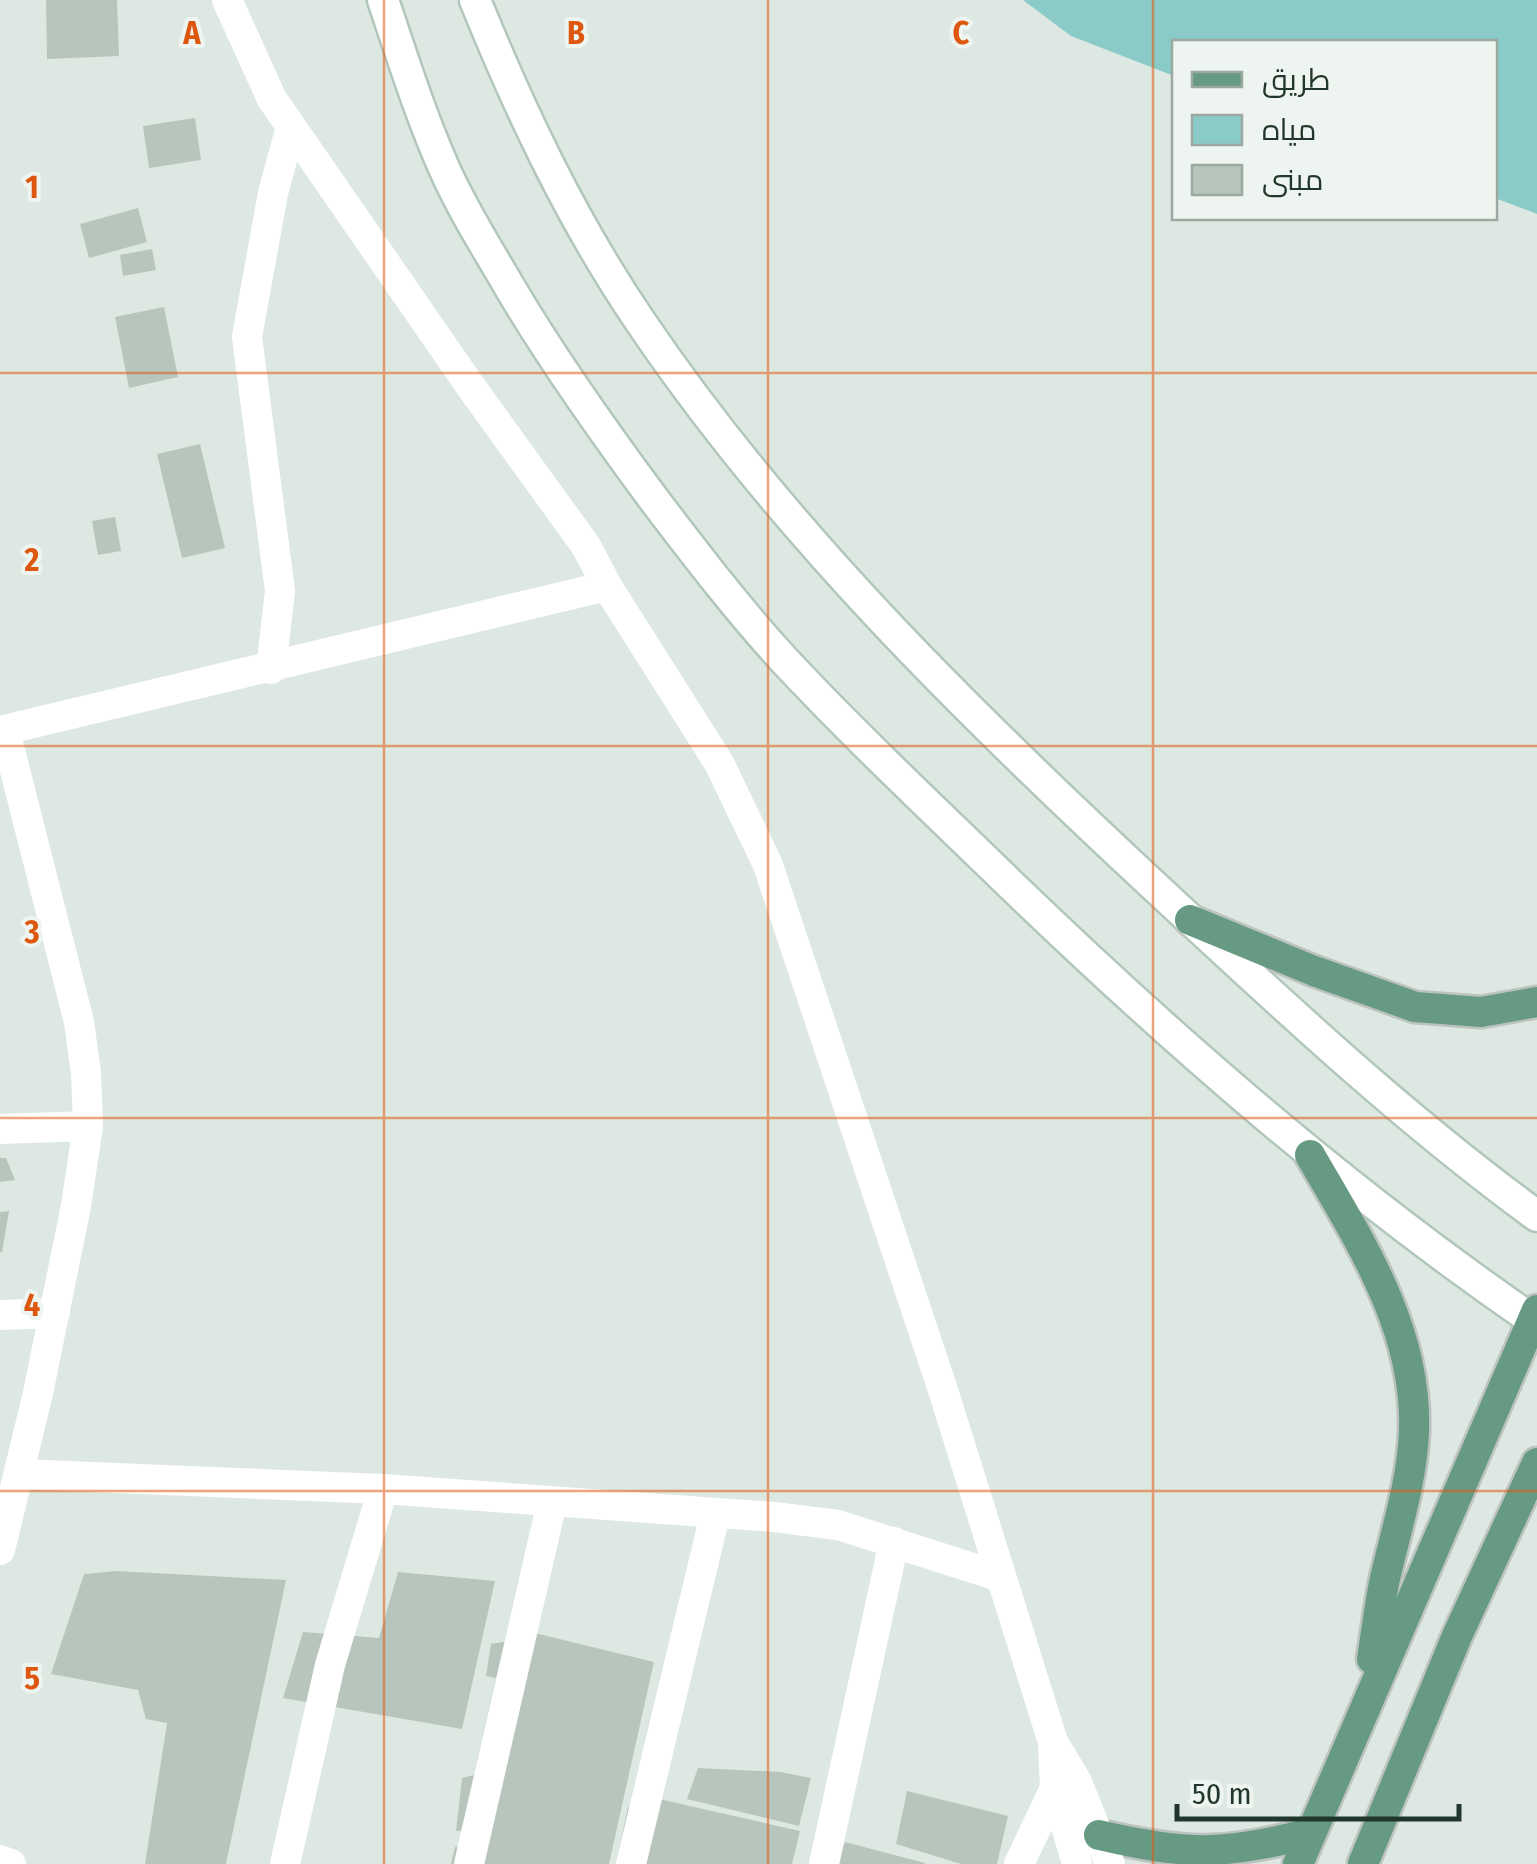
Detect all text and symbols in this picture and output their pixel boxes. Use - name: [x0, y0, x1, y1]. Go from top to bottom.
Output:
- text: A: [182, 14, 201, 52]
- text: B: [567, 14, 585, 52]
- text: C: [953, 14, 970, 52]
- legend: [1172, 40, 1497, 220]
- text: طريق: [1262, 62, 1331, 98]
- text: مياه: [1262, 112, 1316, 148]
- text: مبنى: [1262, 162, 1323, 198]
- text: 1: [25, 168, 39, 206]
- text: 2: [24, 541, 40, 579]
- text: 3: [23, 913, 40, 951]
- text: 4: [24, 1286, 40, 1324]
- text: 5: [24, 1659, 40, 1697]
- scale bar: [1177, 1759, 1460, 1821]
- text: 50 m: [1192, 1776, 1252, 1812]

